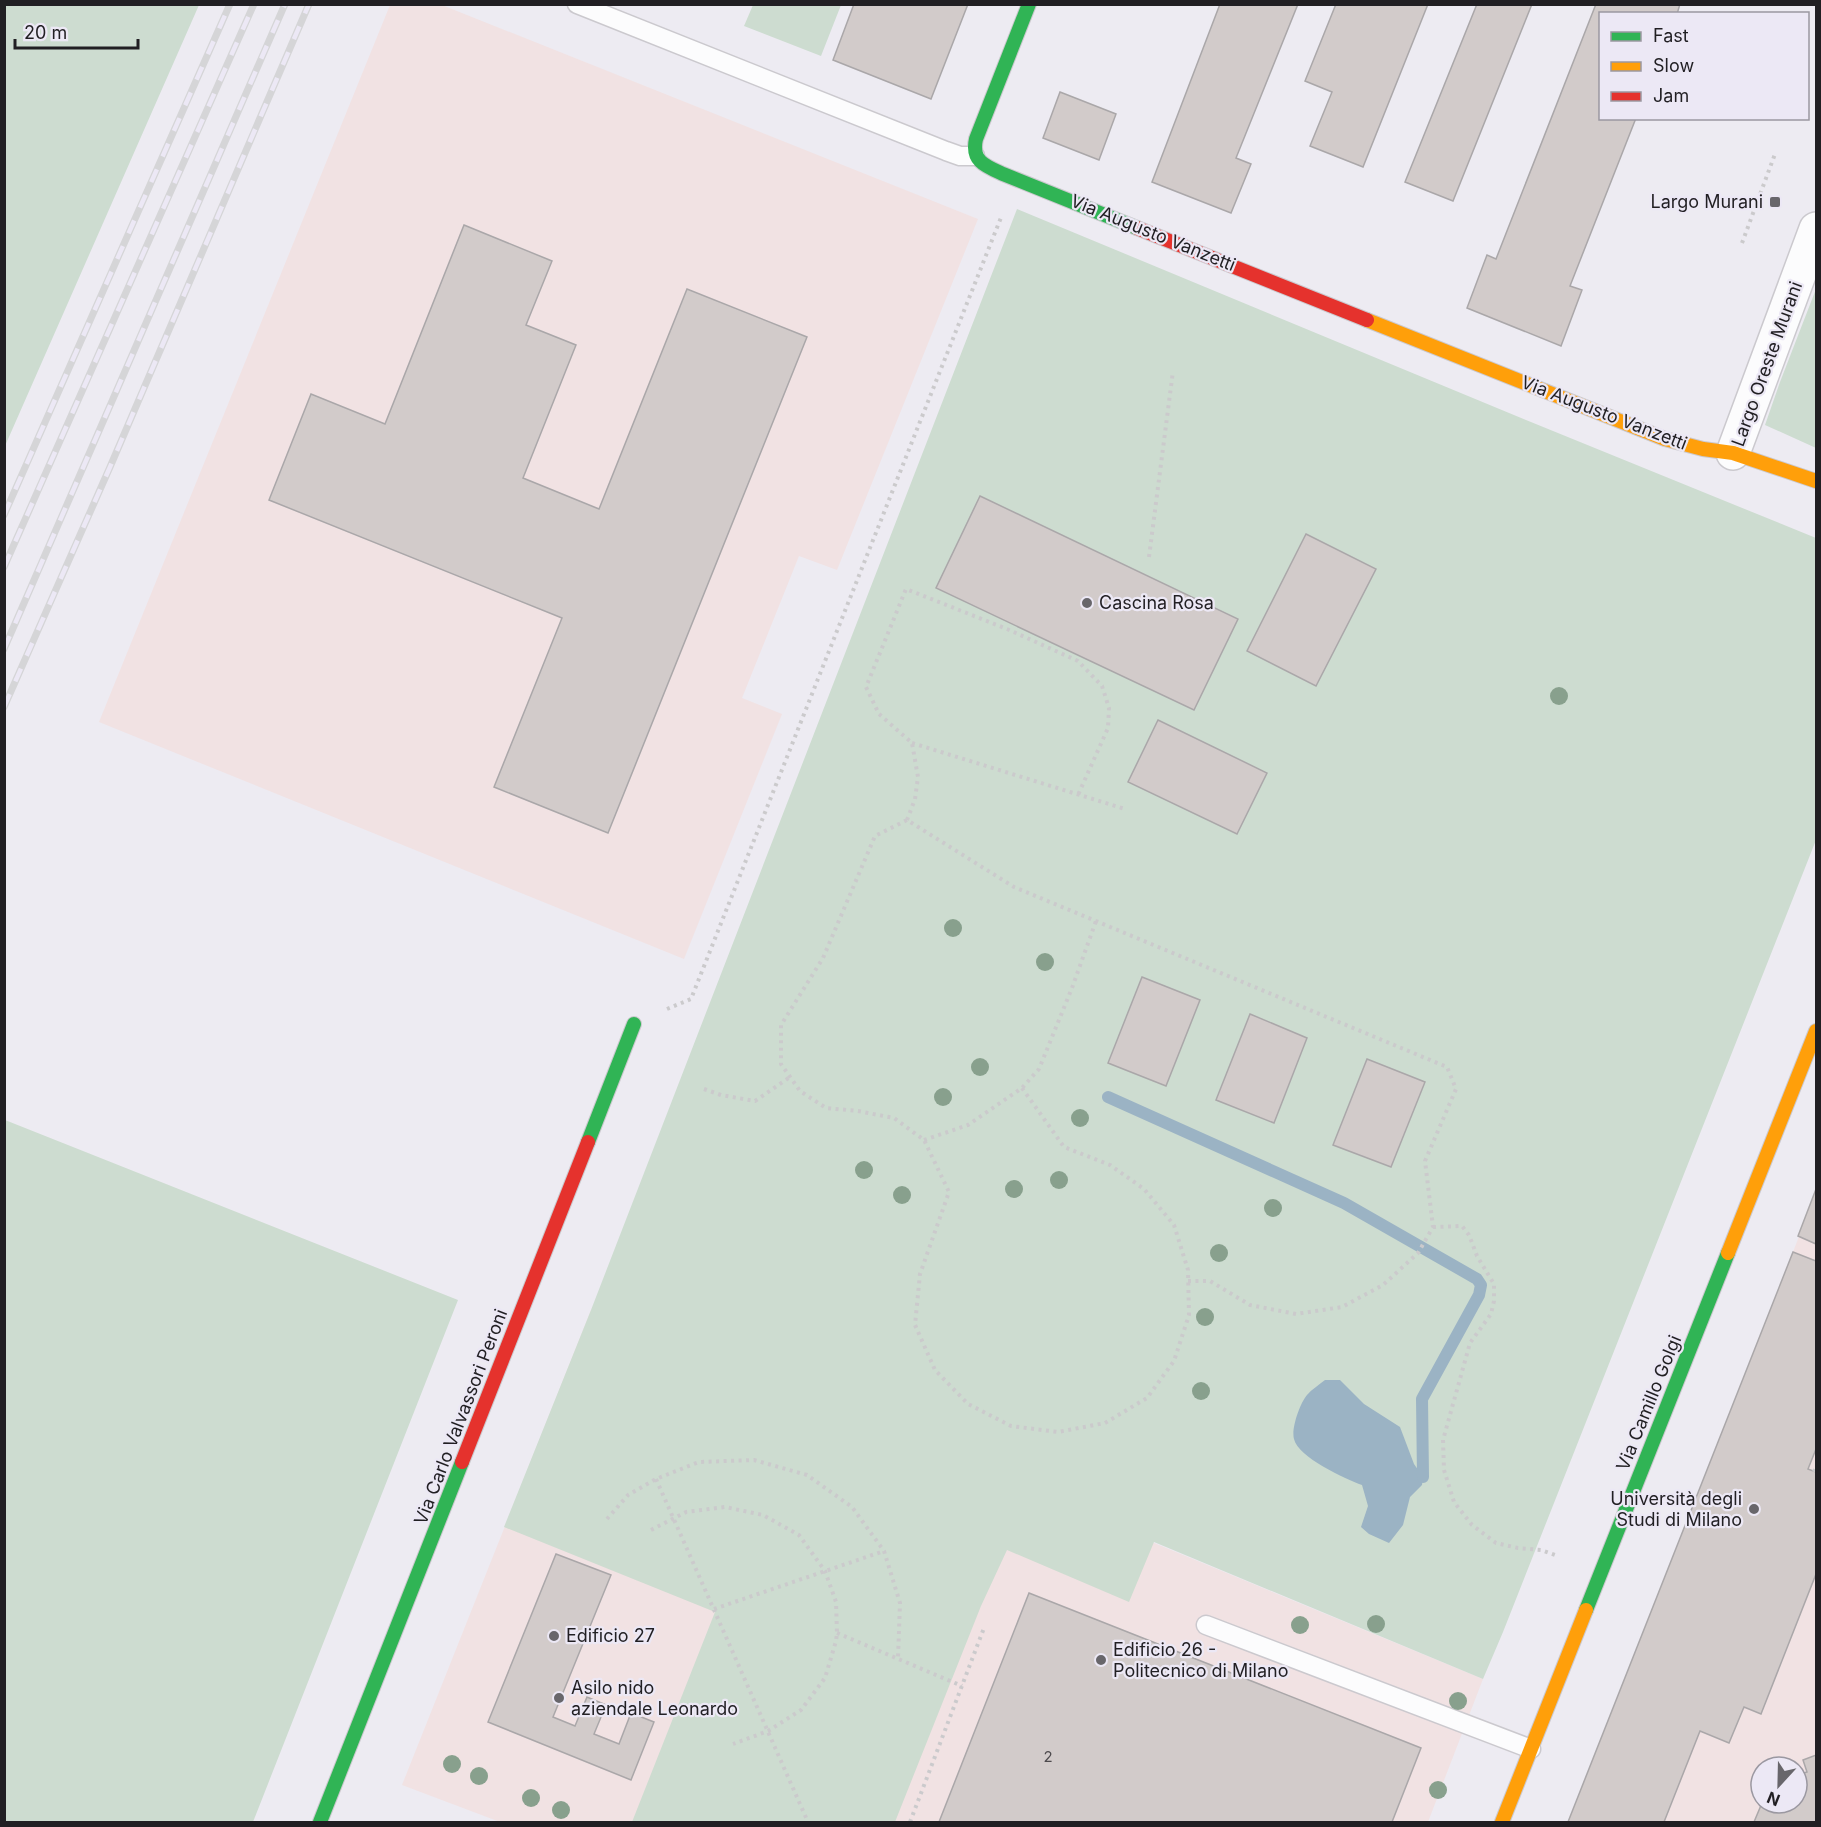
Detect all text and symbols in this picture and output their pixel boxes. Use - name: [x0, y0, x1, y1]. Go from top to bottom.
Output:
- scale bar: [15, 12, 138, 50]
- legend: [1599, 12, 1809, 120]
- text: 20 m: [24, 22, 67, 43]
- text: Fast: [1653, 25, 1689, 46]
- text: Slow: [1653, 55, 1694, 76]
- text: Jam: [1653, 85, 1689, 106]
- street label: Via Augusto Vanzetti: [1068, 190, 1239, 275]
- place label: Largo Murani: [1651, 191, 1763, 212]
- marker: Largo Murani: [1768, 195, 1782, 209]
- street label: Largo Oreste Murani: [1727, 279, 1806, 449]
- street label: Via Augusto Vanzetti: [1518, 371, 1690, 454]
- place label: Cascina Rosa: [1099, 592, 1214, 613]
- marker: Cascina Rosa: [1080, 596, 1094, 610]
- street label: Via Carlo Valvassori Peroni: [410, 1306, 511, 1528]
- street label: Via Camillo Golgi: [1612, 1332, 1685, 1473]
- place label: Università degli Studi di Milano: [1610, 1488, 1742, 1530]
- marker: Università degli Studi di Milano: [1747, 1502, 1761, 1516]
- place label: Edificio 27: [566, 1625, 655, 1646]
- marker: Edificio 27: [547, 1629, 561, 1643]
- place label: Edificio 26 - Politecnico di Milano: [1113, 1639, 1289, 1681]
- marker: Edificio 26 - Politecnico di Milano: [1094, 1653, 1108, 1667]
- place label: Asilo nido aziendale Leonardo: [571, 1677, 738, 1719]
- marker: Asilo nido aziendale Leonardo: [552, 1691, 566, 1705]
- house number: 2: [1043, 1747, 1053, 1766]
- north arrow: [1749, 1755, 1809, 1815]
- text: N: [1764, 1787, 1783, 1810]

